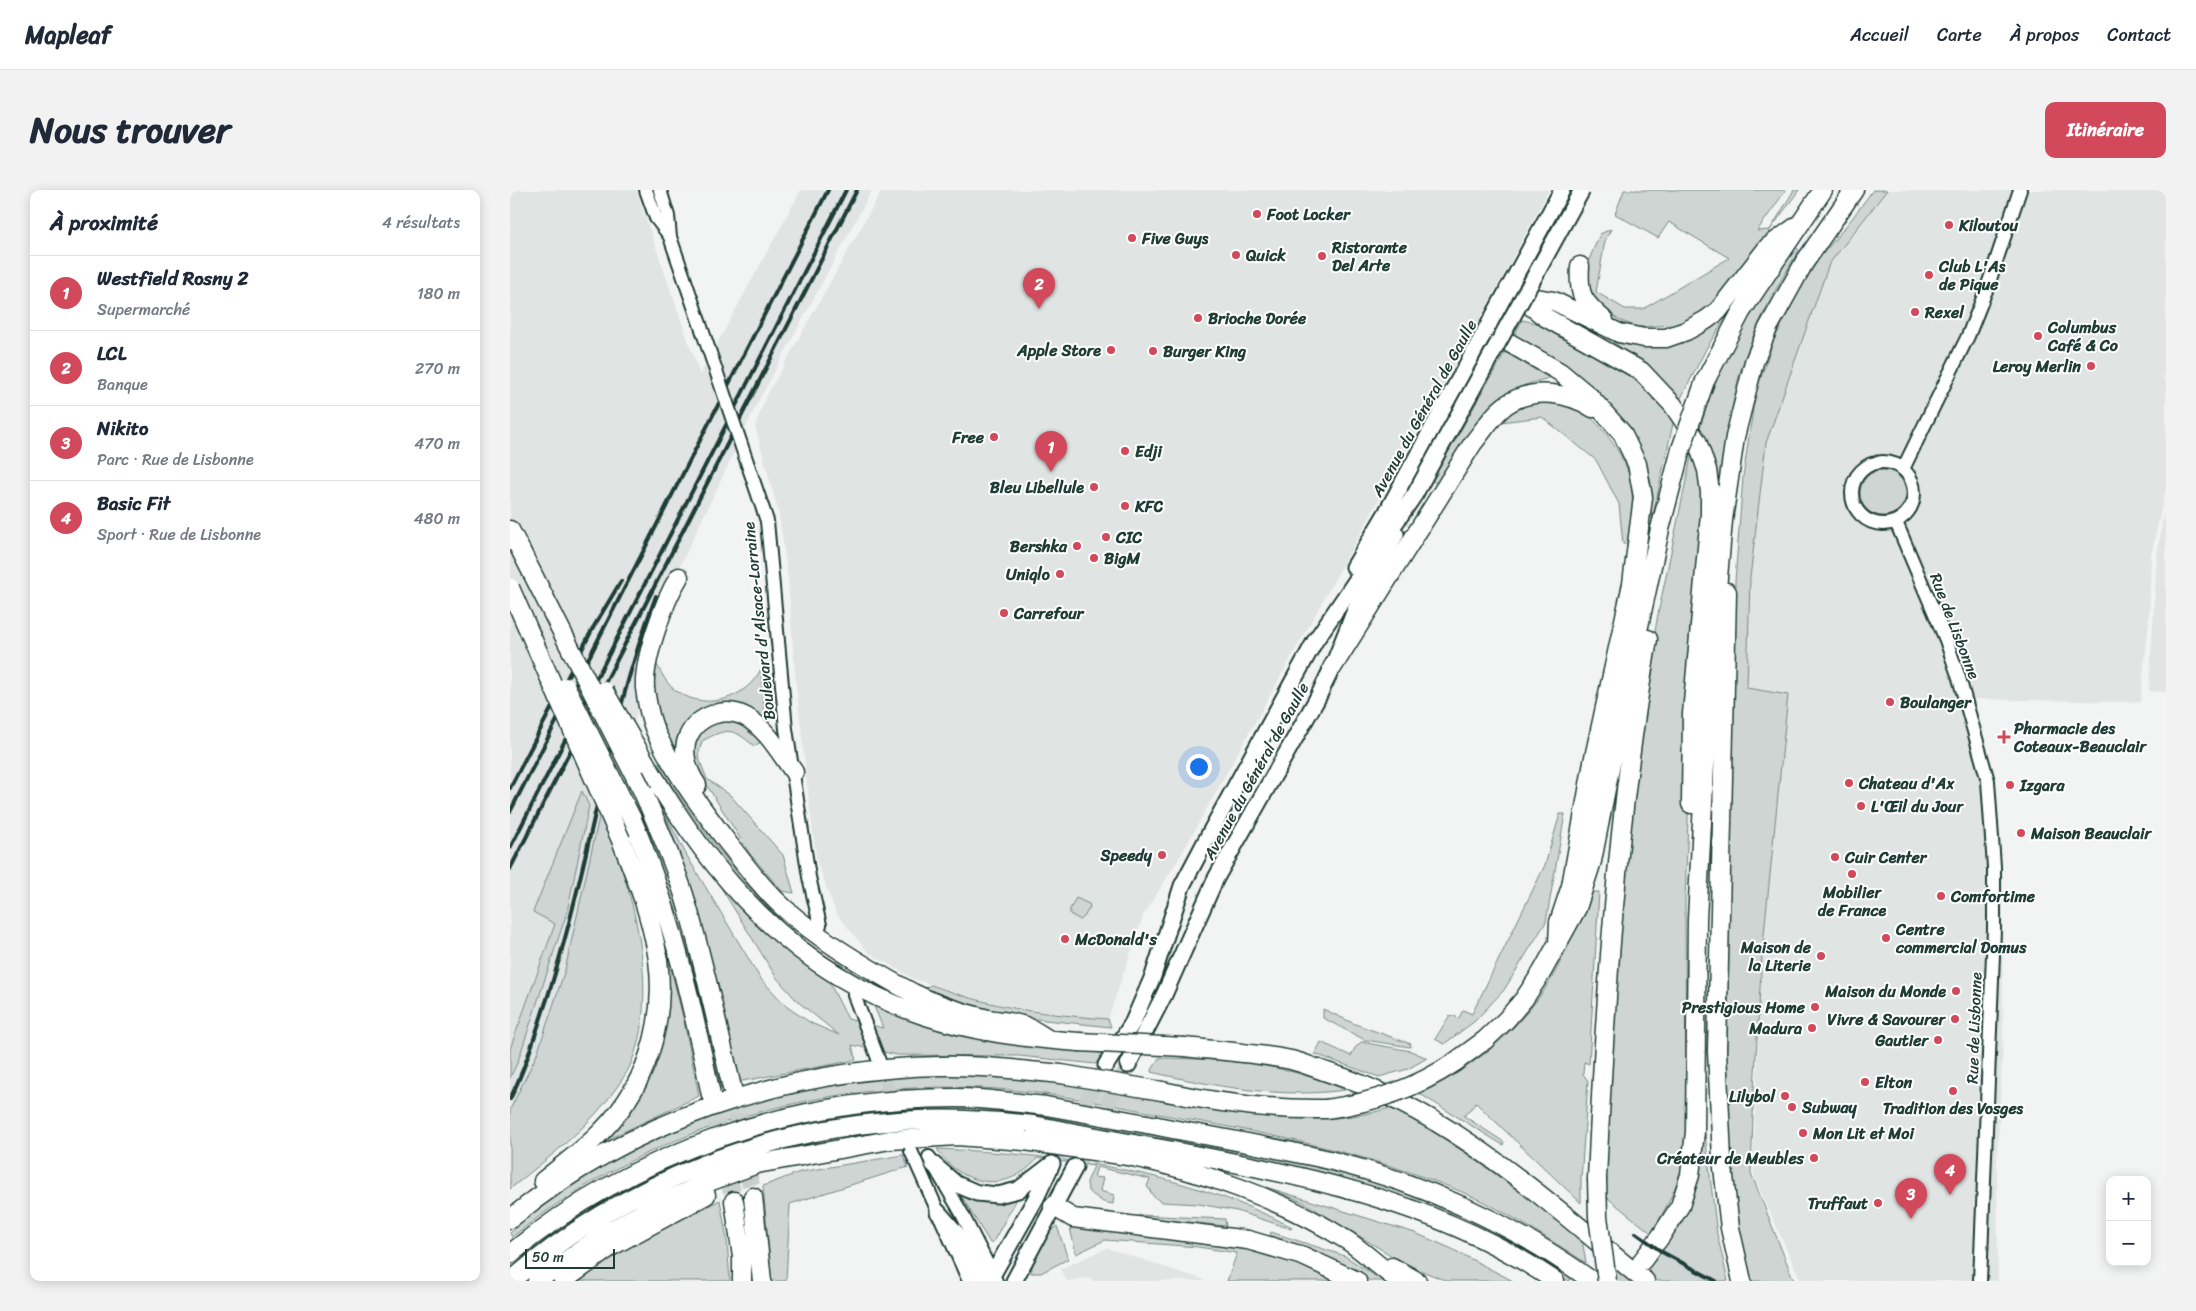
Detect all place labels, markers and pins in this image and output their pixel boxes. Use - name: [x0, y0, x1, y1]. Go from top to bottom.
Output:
- place label: Foot Locker: [1266, 200, 1351, 229]
- marker: Foot Locker: [1251, 208, 1263, 220]
- place label: Kiloutou: [1958, 211, 2019, 240]
- marker: Kiloutou: [1943, 219, 1955, 231]
- place label: Five Guys: [1141, 224, 1209, 253]
- marker: Five Guys: [1126, 232, 1138, 244]
- place label: Ristorante Del Arte: [1331, 233, 1408, 280]
- place label: Quick: [1245, 241, 1286, 270]
- marker: Quick: [1230, 249, 1242, 261]
- marker: Ristorante Del Arte: [1316, 250, 1328, 262]
- place label: Club L'As de Pique: [1938, 252, 2006, 299]
- pin: 2: [1023, 268, 1055, 309]
- marker: Club L'As de Pique: [1923, 269, 1935, 281]
- place label: Rexel: [1924, 298, 1965, 327]
- place label: Brioche Dorée: [1208, 304, 1307, 333]
- marker: Rexel: [1909, 306, 1921, 318]
- marker: Brioche Dorée: [1192, 312, 1204, 324]
- place label: Columbus Café & Co: [2047, 313, 2119, 360]
- marker: Columbus Café & Co: [2032, 330, 2044, 342]
- place label: Apple Store: [1016, 336, 1101, 365]
- place label: Burger King: [1163, 337, 1247, 366]
- marker: Apple Store: [1105, 344, 1117, 356]
- marker: Burger King: [1147, 345, 1159, 357]
- place label: Leroy Merlin: [1993, 352, 2081, 381]
- marker: Leroy Merlin: [2085, 360, 2097, 372]
- place label: Free: [951, 423, 985, 452]
- marker: Free: [988, 431, 1000, 443]
- pin: 1: [1035, 431, 1067, 472]
- place label: Edji: [1135, 437, 1164, 466]
- marker: Edji: [1119, 445, 1131, 457]
- place label: Bleu Libellule: [990, 473, 1084, 502]
- marker: Bleu Libellule: [1088, 481, 1100, 493]
- place label: KFC: [1134, 492, 1163, 521]
- marker: KFC: [1119, 500, 1131, 512]
- place label: CIC: [1115, 523, 1142, 552]
- marker: CIC: [1100, 531, 1112, 543]
- place label: Bershka: [1010, 532, 1068, 561]
- marker: Bershka: [1071, 540, 1083, 552]
- place label: BigM: [1104, 544, 1141, 573]
- marker: BigM: [1088, 552, 1100, 564]
- place label: Uniqlo: [1006, 560, 1051, 589]
- marker: Uniqlo: [1054, 568, 1066, 580]
- place label: Carrefour: [1013, 599, 1085, 628]
- marker: Carrefour: [998, 607, 1010, 619]
- place label: Boulanger: [1900, 688, 1972, 717]
- marker: Boulanger: [1884, 696, 1896, 708]
- place label: Pharmacie des Coteaux-Beauclair: [2013, 714, 2147, 761]
- marker: Pharmacie des Coteaux-Beauclair: [1998, 731, 2010, 743]
- place label: Chateau d'Ax: [1858, 769, 1955, 798]
- place label: Izgara: [2019, 771, 2066, 800]
- marker: Chateau d'Ax: [1843, 777, 1855, 789]
- marker: Izgara: [2004, 779, 2016, 791]
- place label: L'Œil du Jour: [1871, 792, 1964, 821]
- marker: L'Œil du Jour: [1855, 800, 1867, 812]
- place label: Maison Beauclair: [2030, 819, 2152, 848]
- marker: Maison Beauclair: [2015, 827, 2027, 839]
- place label: Speedy: [1099, 841, 1153, 870]
- place label: Cuir Center: [1844, 843, 1928, 872]
- marker: Speedy: [1156, 849, 1168, 861]
- marker: Cuir Center: [1829, 851, 1841, 863]
- marker: Mobilier de France: [1846, 868, 1858, 880]
- place label: Mobilier de France: [1818, 878, 1887, 925]
- place label: Comfortime: [1950, 882, 2036, 911]
- marker: Comfortime: [1935, 890, 1947, 902]
- place label: Centre commercial Domus: [1895, 915, 2027, 962]
- place label: McDonald's: [1074, 925, 1157, 954]
- marker: Centre commercial Domus: [1880, 932, 1892, 944]
- marker: McDonald's: [1059, 933, 1071, 945]
- place label: Maison de la Literie: [1740, 933, 1812, 980]
- marker: Maison de la Literie: [1815, 950, 1827, 962]
- place label: Maison du Monde: [1824, 977, 1946, 1006]
- marker: Maison du Monde: [1950, 985, 1962, 997]
- place label: Prestigious Home: [1682, 993, 1806, 1022]
- marker: Prestigious Home: [1809, 1001, 1821, 1013]
- place label: Vivre & Savourer: [1827, 1005, 1946, 1034]
- marker: Vivre & Savourer: [1949, 1013, 1961, 1025]
- place label: Madura: [1748, 1014, 1803, 1043]
- marker: Madura: [1806, 1022, 1818, 1034]
- place label: Gautier: [1874, 1026, 1929, 1055]
- marker: Gautier: [1932, 1034, 1944, 1046]
- place label: Elton: [1875, 1068, 1913, 1097]
- marker: Elton: [1859, 1076, 1871, 1088]
- place label: Lilybol: [1729, 1082, 1776, 1111]
- marker: Tradition des Vosges: [1947, 1085, 1959, 1097]
- marker: Lilybol: [1779, 1090, 1791, 1102]
- place label: Subway: [1801, 1093, 1857, 1122]
- place label: Tradition des Vosges: [1883, 1094, 2024, 1123]
- marker: Subway: [1786, 1101, 1798, 1113]
- place label: Mon Lit et Moi: [1812, 1119, 1915, 1148]
- marker: Mon Lit et Moi: [1797, 1127, 1809, 1139]
- place label: Créateur de Meubles: [1656, 1144, 1805, 1173]
- marker: Créateur de Meubles: [1808, 1152, 1820, 1164]
- pin: 4: [1934, 1154, 1966, 1195]
- pin: 3: [1895, 1178, 1927, 1219]
- place label: Truffaut: [1808, 1189, 1868, 1218]
- marker: Truffaut: [1872, 1197, 1884, 1209]

